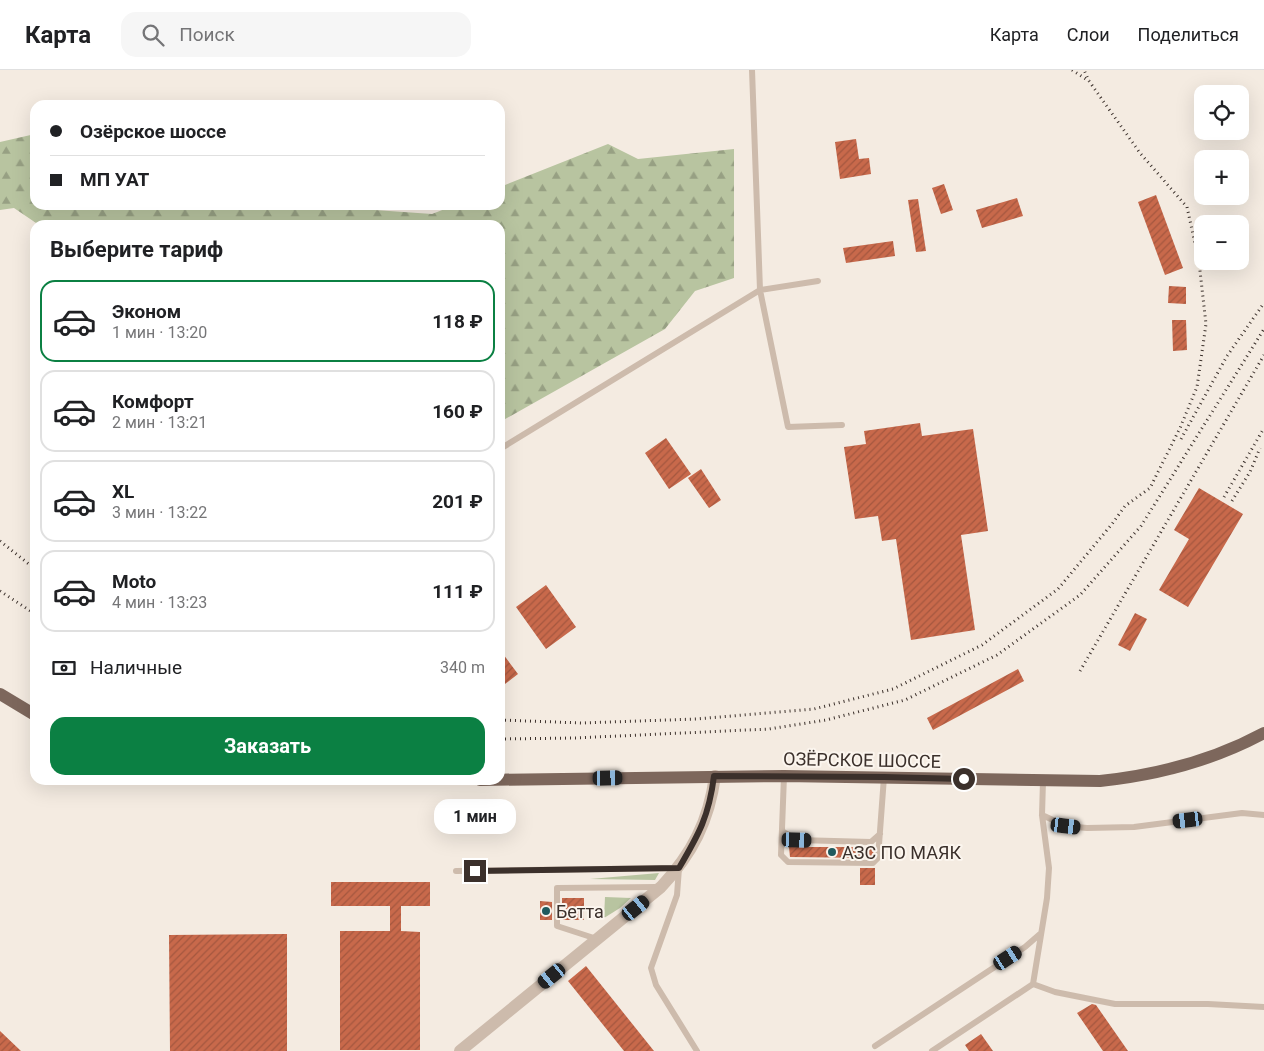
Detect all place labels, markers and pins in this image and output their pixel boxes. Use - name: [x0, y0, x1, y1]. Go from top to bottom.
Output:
- place label: АЗС ПО МАЯК: [842, 842, 961, 863]
- marker: АЗС ПО МАЯК: [826, 846, 838, 858]
- place label: Бетта: [556, 901, 604, 922]
- marker: Бетта: [540, 905, 552, 917]

